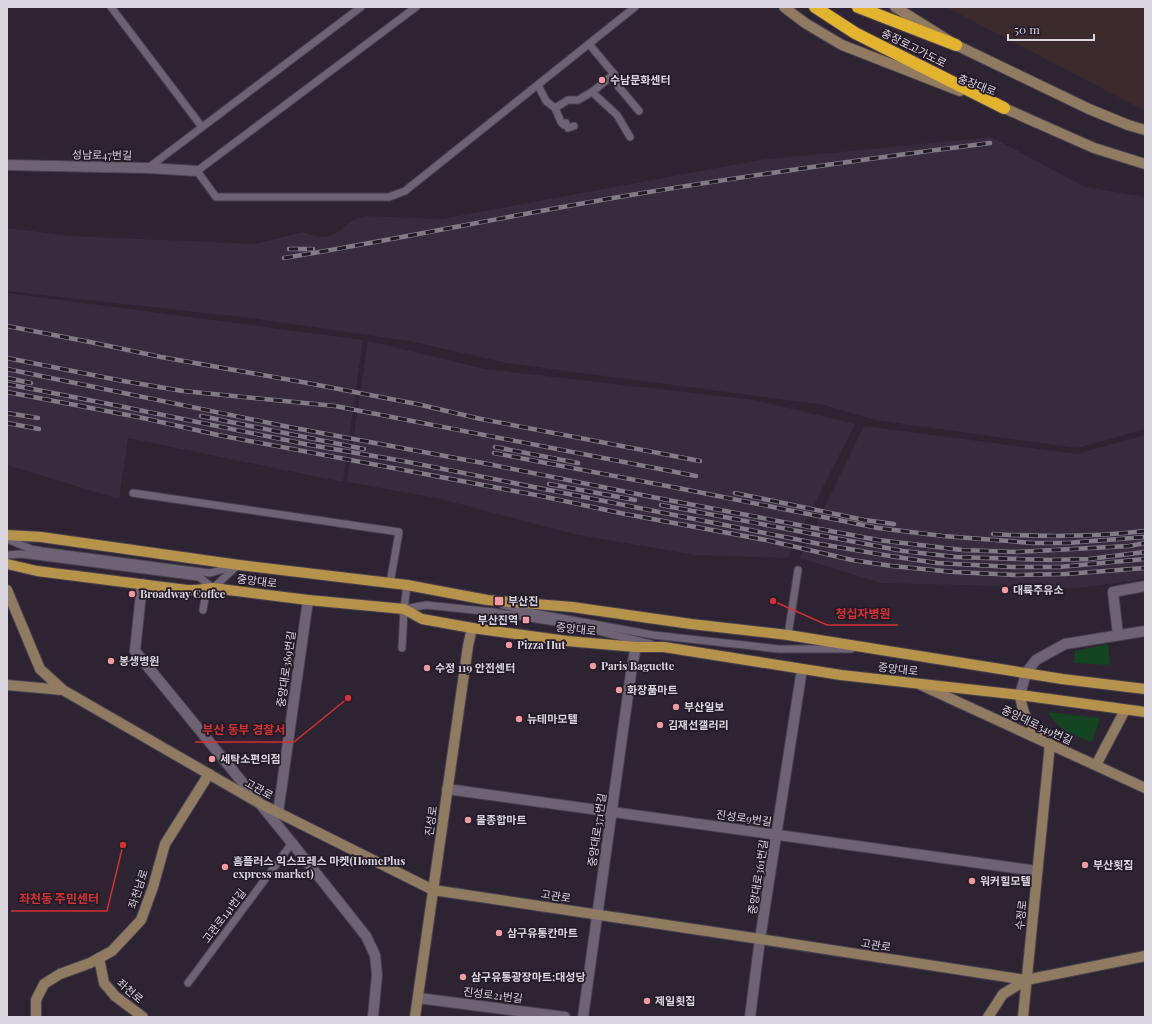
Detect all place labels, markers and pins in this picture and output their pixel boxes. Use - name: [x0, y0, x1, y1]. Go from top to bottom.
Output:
- place label: 수남문화센터: [610, 72, 671, 87]
- marker: 수남문화센터: [597, 75, 607, 85]
- place label: 대륙주유소: [1013, 582, 1064, 597]
- marker: 대륙주유소: [1000, 585, 1010, 595]
- place label: Broadway Coffee: [140, 586, 226, 601]
- marker: Broadway Coffee: [127, 589, 137, 599]
- place label: 부산진: [508, 593, 538, 608]
- marker: 부산진: [493, 595, 505, 607]
- callout: 청십자병원: [827, 601, 898, 625]
- place label: 부산진역: [478, 612, 518, 627]
- marker: 부산진역: [521, 615, 531, 625]
- place label: Pizza Hut: [517, 637, 565, 652]
- marker: Pizza Hut: [504, 640, 514, 650]
- place label: 봉생병원: [119, 653, 159, 668]
- marker: 봉생병원: [106, 656, 116, 666]
- place label: Paris Baguette: [601, 658, 675, 673]
- place label: 수정 119 안전센터: [435, 660, 515, 675]
- marker: Paris Baguette: [588, 661, 598, 671]
- marker: 수정 119 안전센터: [422, 663, 432, 673]
- place label: 화장품마트: [627, 682, 678, 697]
- marker: 화장품마트: [614, 685, 624, 695]
- place label: 부산일보: [684, 699, 724, 714]
- marker: 부산일보: [671, 702, 681, 712]
- place label: 뉴테마모텔: [527, 711, 578, 726]
- marker: 뉴테마모텔: [514, 714, 524, 724]
- place label: 김재선갤러리: [668, 717, 729, 732]
- callout: 부산 동부 경찰서: [195, 718, 294, 742]
- marker: 김재선갤러리: [655, 720, 665, 730]
- place label: 세탁소편의점: [220, 751, 281, 766]
- marker: 세탁소편의점: [207, 754, 217, 764]
- place label: 몰종합마트: [476, 812, 527, 827]
- marker: 몰종합마트: [463, 815, 473, 825]
- place label: 홈플러스 익스프레스 마켓(HomePlus express market): [233, 853, 405, 881]
- place label: 부산횟집: [1093, 857, 1133, 872]
- marker: 부산횟집: [1080, 860, 1090, 870]
- marker: 홈플러스 익스프레스 마켓(HomePlus express market): [220, 862, 230, 872]
- place label: 워커힐모텔: [980, 873, 1031, 888]
- marker: 워커힐모텔: [967, 876, 977, 886]
- callout: 좌천동 주민센터: [11, 887, 107, 911]
- place label: 삼구유통칸마트: [507, 925, 578, 940]
- marker: 삼구유통칸마트: [494, 928, 504, 938]
- place label: 삼구유통광장마트;대성당: [471, 969, 586, 984]
- marker: 삼구유통광장마트;대성당: [458, 972, 468, 982]
- place label: 제일횟집: [655, 993, 695, 1008]
- marker: 제일횟집: [642, 996, 652, 1006]

